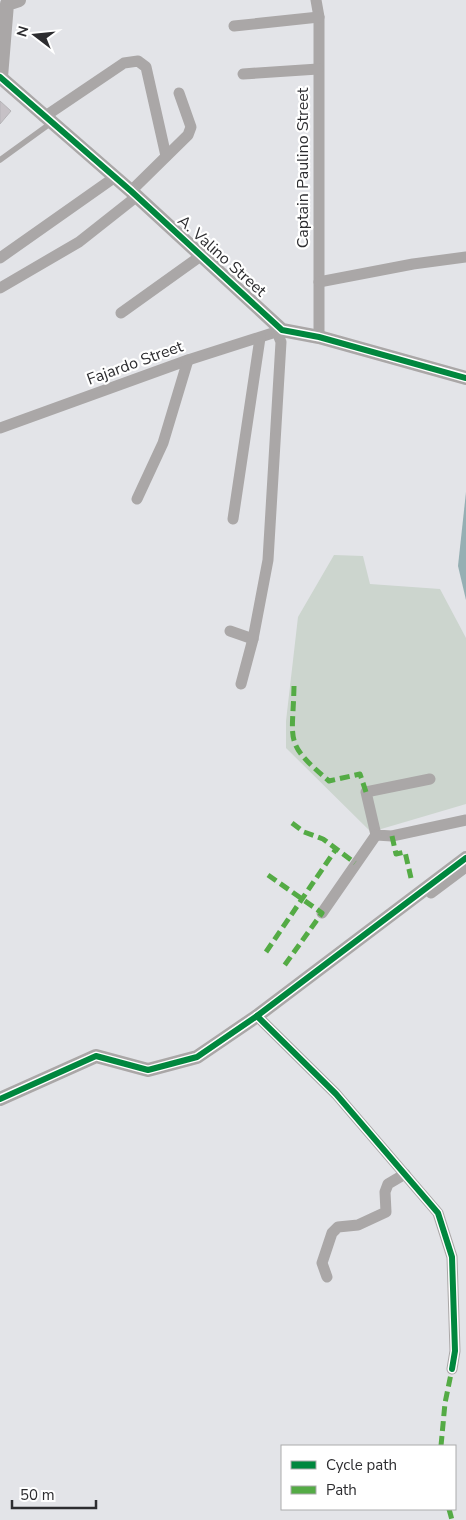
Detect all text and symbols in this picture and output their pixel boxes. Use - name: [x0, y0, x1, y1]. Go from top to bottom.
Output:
- north arrow: [10, 10, 60, 60]
- text: N: [12, 24, 34, 39]
- street label: Captain Paulino Street: [292, 87, 314, 248]
- street label: A. Valino Street: [173, 210, 271, 302]
- street label: Fajardo Street: [84, 335, 186, 391]
- legend: [281, 1445, 456, 1510]
- text: Cycle path: [326, 1455, 397, 1475]
- scale bar: [12, 1478, 96, 1510]
- text: Path: [326, 1480, 357, 1500]
- text: 50 m: [20, 1485, 55, 1505]

